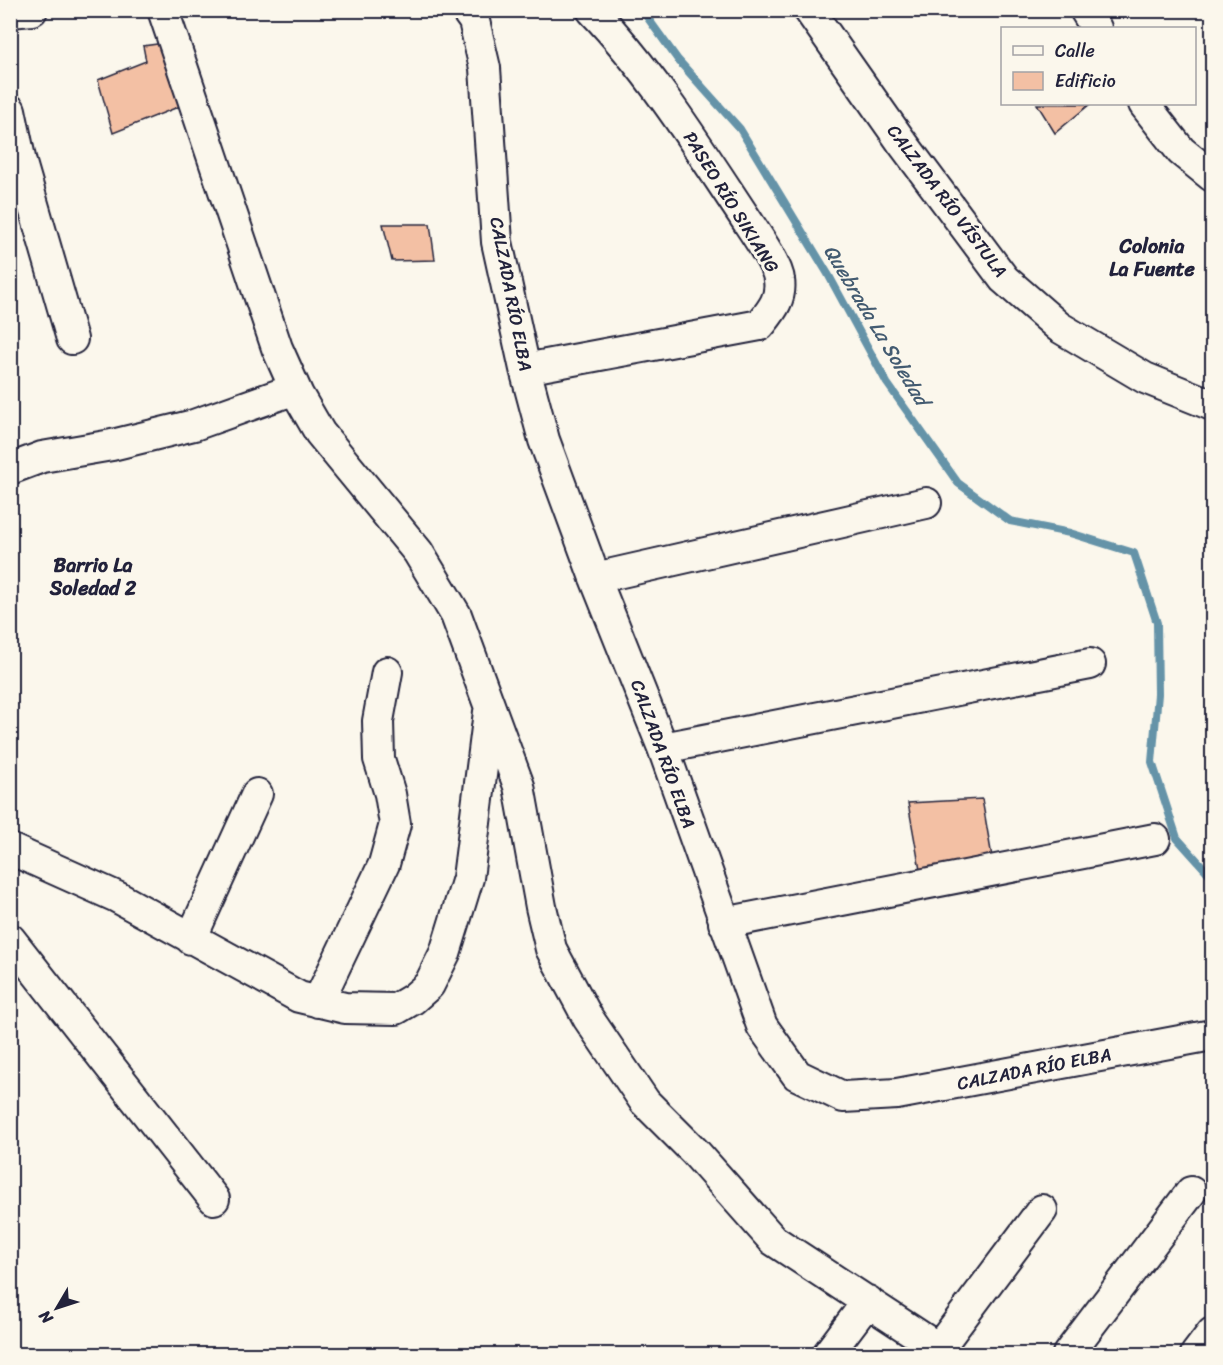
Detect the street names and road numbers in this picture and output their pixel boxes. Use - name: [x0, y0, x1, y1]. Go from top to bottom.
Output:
- street label: CALZADA RÍO VÍSTULA: [878, 117, 1016, 285]
- street label: PASEO RÍO SIKIANG: [675, 125, 788, 280]
- street label: CALZADA RÍO ELBA: [480, 214, 542, 374]
- street label: CALZADA RÍO ELBA: [621, 675, 705, 833]
- street label: CALZADA RÍO ELBA: [954, 1038, 1114, 1100]

